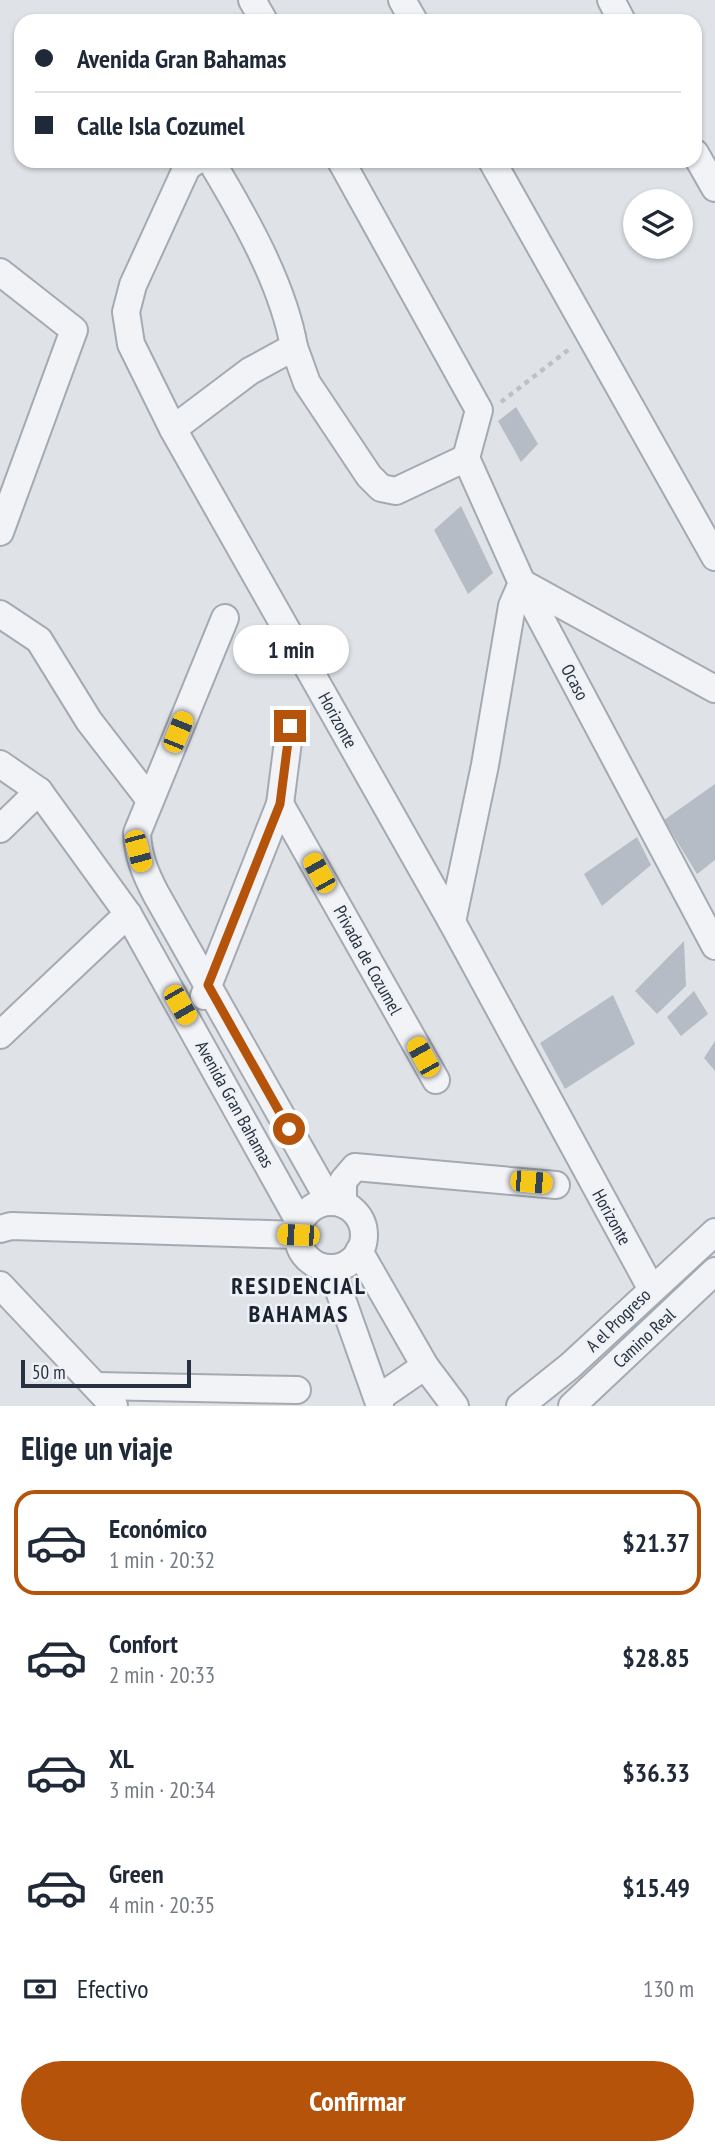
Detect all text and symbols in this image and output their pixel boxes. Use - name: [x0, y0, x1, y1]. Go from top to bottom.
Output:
- text: Avenida Gran Bahamas: [77, 42, 286, 75]
- text: Calle Isla Cozumel: [77, 109, 245, 142]
- map controls: [623, 189, 693, 259]
- button: layers: [623, 189, 693, 259]
- callout: 1 min: [232, 624, 348, 674]
- text: 1 min: [268, 635, 314, 664]
- street label: Ocaso: [556, 660, 594, 704]
- street label: Horizonte: [313, 688, 363, 752]
- car: [161, 709, 196, 755]
- route end: [274, 710, 306, 742]
- car: [123, 828, 154, 874]
- car: [300, 850, 339, 896]
- street label: Privada de Cozumel: [329, 901, 408, 1019]
- car: [161, 982, 200, 1028]
- car: [404, 1034, 443, 1080]
- street label: Avenida Gran Bahamas: [191, 1037, 279, 1171]
- route start: [273, 1113, 305, 1145]
- car: [510, 1170, 553, 1194]
- street label: Horizonte: [587, 1185, 637, 1249]
- car: [277, 1224, 320, 1246]
- district label: RESIDENCIAL BAHAMAS: [231, 1270, 367, 1329]
- street label: A el Progreso: [581, 1283, 655, 1357]
- street label: Camino Real: [608, 1303, 681, 1373]
- scale bar: [21, 1357, 191, 1389]
- text: 50 m: [32, 1360, 66, 1384]
- text: Elige un viaje: [21, 1427, 173, 1469]
- icon: car: [25, 1511, 88, 1574]
- text: Económico: [109, 1512, 207, 1545]
- text: $21.37: [622, 1526, 690, 1559]
- text: 1 min · 20:32: [109, 1545, 215, 1574]
- icon: car: [25, 1626, 88, 1689]
- text: Confort: [109, 1627, 178, 1660]
- text: $28.85: [622, 1641, 690, 1674]
- text: 2 min · 20:33: [109, 1660, 215, 1689]
- icon: car: [25, 1741, 88, 1804]
- text: XL: [109, 1742, 134, 1775]
- text: $36.33: [622, 1756, 690, 1789]
- text: 3 min · 20:34: [109, 1775, 215, 1804]
- icon: car: [25, 1856, 88, 1919]
- text: Green: [109, 1857, 164, 1890]
- text: $15.49: [622, 1871, 690, 1904]
- text: 4 min · 20:35: [109, 1890, 215, 1919]
- icon: cash: [21, 1970, 59, 2008]
- text: Efectivo: [77, 1972, 149, 2005]
- text: 130 m: [643, 1974, 694, 2003]
- button: Confirmar: [21, 2061, 694, 2141]

